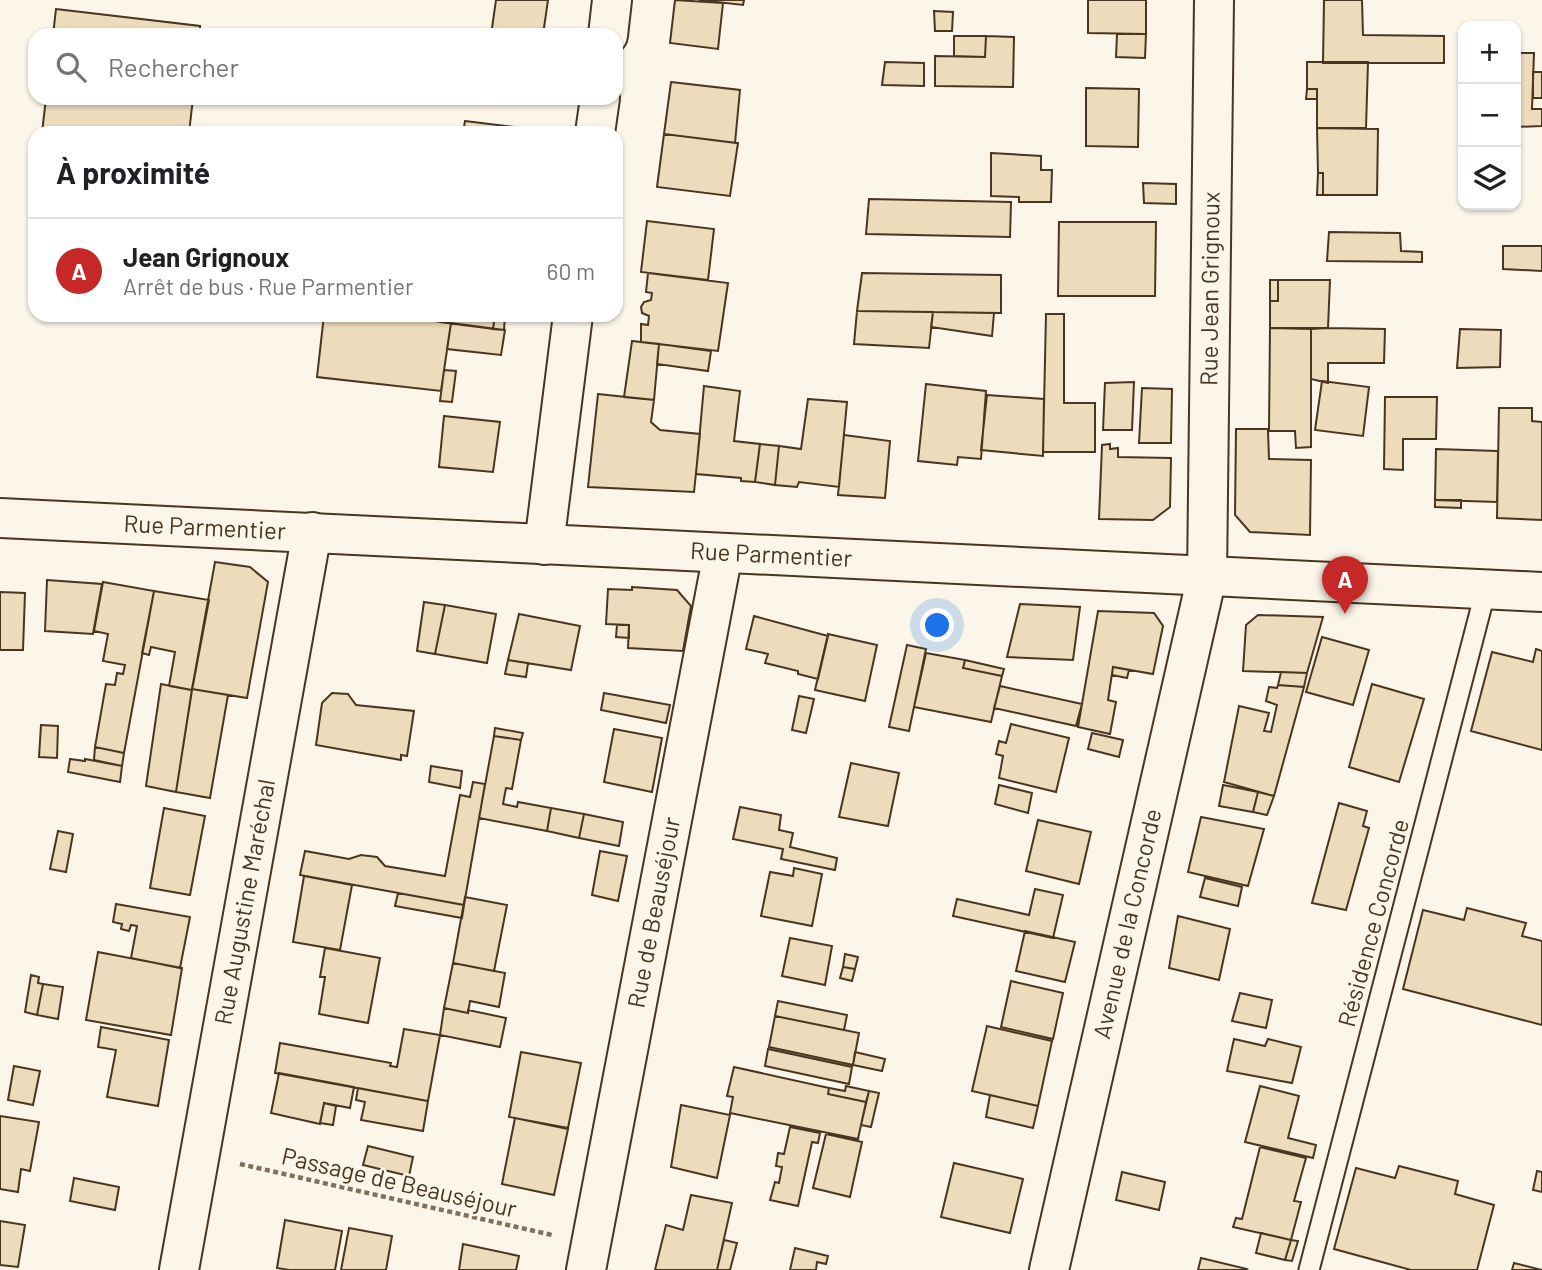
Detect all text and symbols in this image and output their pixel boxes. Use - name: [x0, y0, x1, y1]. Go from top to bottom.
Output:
- map controls: [1458, 21, 1521, 210]
- button: +: [1458, 21, 1521, 84]
- search box: [28, 28, 623, 105]
- icon: search: [52, 48, 90, 86]
- text: Rechercher: [108, 51, 239, 82]
- button: −: [1458, 84, 1521, 147]
- button: layers: [1458, 147, 1521, 210]
- text: À proximité: [56, 154, 210, 190]
- street label: Rue Jean Grignoux: [1193, 191, 1225, 386]
- text: Jean Grignoux: [123, 241, 289, 272]
- text: A: [71, 257, 87, 285]
- text: 60 m: [547, 257, 595, 285]
- text: Arrêt de bus · Rue Parmentier: [123, 272, 413, 300]
- street label: Rue Parmentier: [123, 508, 287, 545]
- street label: Rue Parmentier: [689, 535, 853, 572]
- pin: A: [1322, 556, 1368, 614]
- your location: [920, 608, 954, 642]
- street label: Rue Augustine Maréchal: [207, 776, 280, 1027]
- street label: Avenue de la Concorde: [1086, 806, 1167, 1041]
- street label: Rue de Beauséjour: [620, 814, 685, 1010]
- street label: Résidence Concorde: [1331, 816, 1414, 1030]
- street label: Passage de Beauséjour: [279, 1140, 520, 1223]

